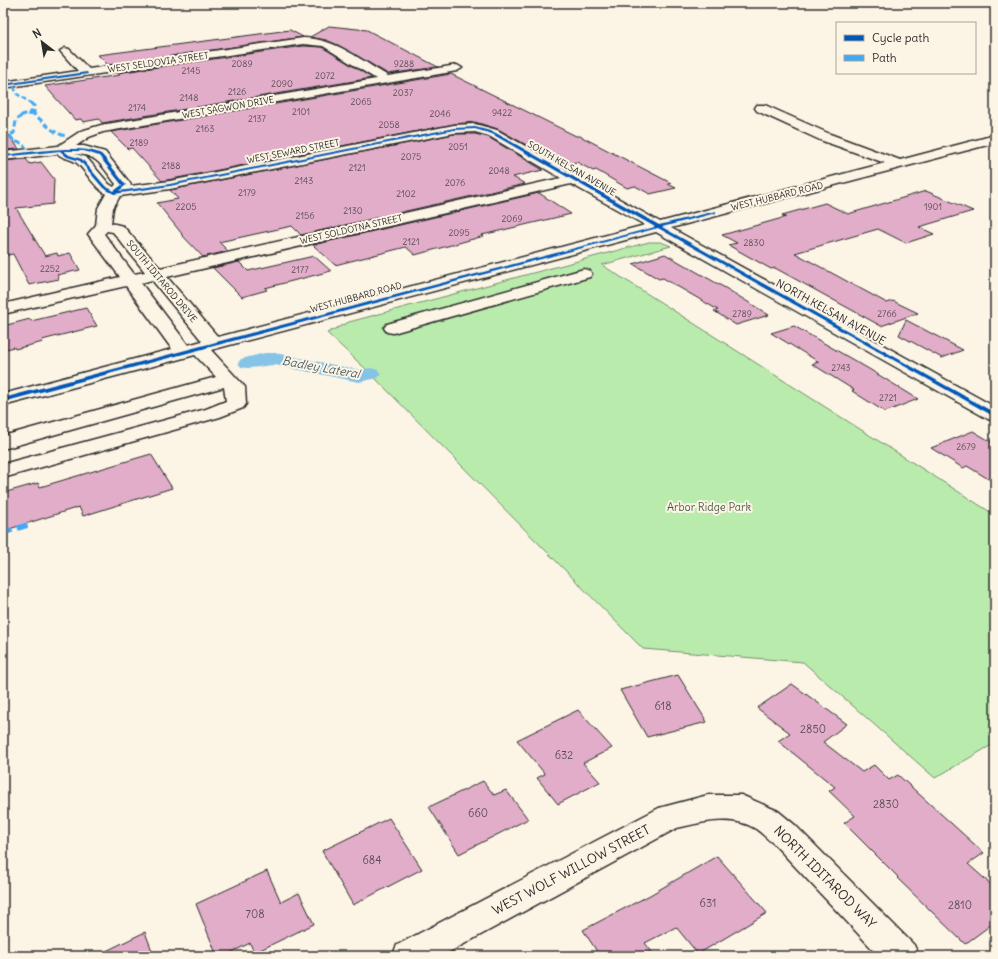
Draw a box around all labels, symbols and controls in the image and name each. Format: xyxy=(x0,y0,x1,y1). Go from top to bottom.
north arrow xyxy=(22,22,62,62)
legend xyxy=(836,22,976,74)
text: N xyxy=(30,25,44,41)
text: Cycle path xyxy=(872,30,929,45)
street label: WEST SELDOVIA STREET xyxy=(107,49,210,75)
text: Path xyxy=(872,50,897,65)
house number: 2089 xyxy=(231,58,253,69)
house number: 9288 xyxy=(394,58,414,69)
house number: 2145 xyxy=(182,65,200,76)
house number: 2072 xyxy=(315,70,335,81)
house number: 2090 xyxy=(271,78,293,89)
house number: 2126 xyxy=(228,86,246,97)
house number: 2037 xyxy=(393,87,414,98)
house number: 2148 xyxy=(180,92,198,103)
street label: WEST SAGWON DRIVE xyxy=(181,94,275,120)
house number: 2065 xyxy=(350,96,372,107)
house number: 2174 xyxy=(128,102,146,113)
house number: 2101 xyxy=(292,106,310,117)
house number: 9422 xyxy=(492,107,512,118)
house number: 2046 xyxy=(429,108,451,119)
house number: 2137 xyxy=(248,113,267,124)
house number: 2058 xyxy=(378,119,400,130)
house number: 2163 xyxy=(196,123,214,134)
house number: 2189 xyxy=(130,137,148,148)
street label: WEST SEWARD STREET xyxy=(246,137,341,165)
street label: SOUTH KELSAN AVENUE xyxy=(526,138,618,198)
house number: 2051 xyxy=(448,141,468,152)
house number: 2075 xyxy=(401,151,421,162)
house number: 2188 xyxy=(162,160,180,171)
house number: 2121 xyxy=(348,162,366,173)
house number: 2048 xyxy=(488,165,510,176)
house number: 2143 xyxy=(295,175,313,186)
house number: 2076 xyxy=(445,177,465,188)
street label: WEST HUBBARD ROAD xyxy=(730,179,824,213)
house number: 2179 xyxy=(238,187,256,198)
house number: 2102 xyxy=(396,188,416,199)
house number: 2205 xyxy=(176,201,196,212)
house number: 1901 xyxy=(924,201,942,212)
house number: 2130 xyxy=(343,205,363,216)
house number: 2156 xyxy=(296,210,314,221)
street label: WEST SOLDOTNA STREET xyxy=(299,212,404,246)
house number: 2069 xyxy=(501,213,523,224)
house number: 2095 xyxy=(448,227,470,238)
house number: 2121 xyxy=(402,236,420,247)
house number: 2830 xyxy=(743,237,765,248)
street label: SOUTH IDITAROD DRIVE xyxy=(124,238,200,324)
house number: 2252 xyxy=(40,263,60,274)
house number: 2177 xyxy=(291,264,309,275)
street label: NORTH KELSAN AVENUE xyxy=(774,276,888,348)
street label: WEST HUBBARD ROAD xyxy=(309,279,403,315)
house number: 2789 xyxy=(732,308,752,319)
house number: 2766 xyxy=(877,308,897,319)
water label: Badley Lateral xyxy=(281,353,363,382)
house number: 2743 xyxy=(831,362,851,373)
house number: 2721 xyxy=(879,392,897,403)
house number: 2679 xyxy=(956,441,976,452)
park label: Arbor Ridge Park xyxy=(667,500,752,514)
house number: 618 xyxy=(654,699,672,713)
house number: 2850 xyxy=(800,722,826,736)
house number: 632 xyxy=(555,748,573,762)
house number: 2830 xyxy=(873,797,899,811)
house number: 660 xyxy=(468,806,488,820)
street label: WEST WOLF WILLOW STREET xyxy=(489,821,653,919)
street label: NORTH IDITAROD WAY xyxy=(770,822,880,932)
house number: 684 xyxy=(362,853,382,867)
house number: 631 xyxy=(700,896,716,910)
house number: 2810 xyxy=(948,898,972,912)
house number: 708 xyxy=(246,907,264,921)

